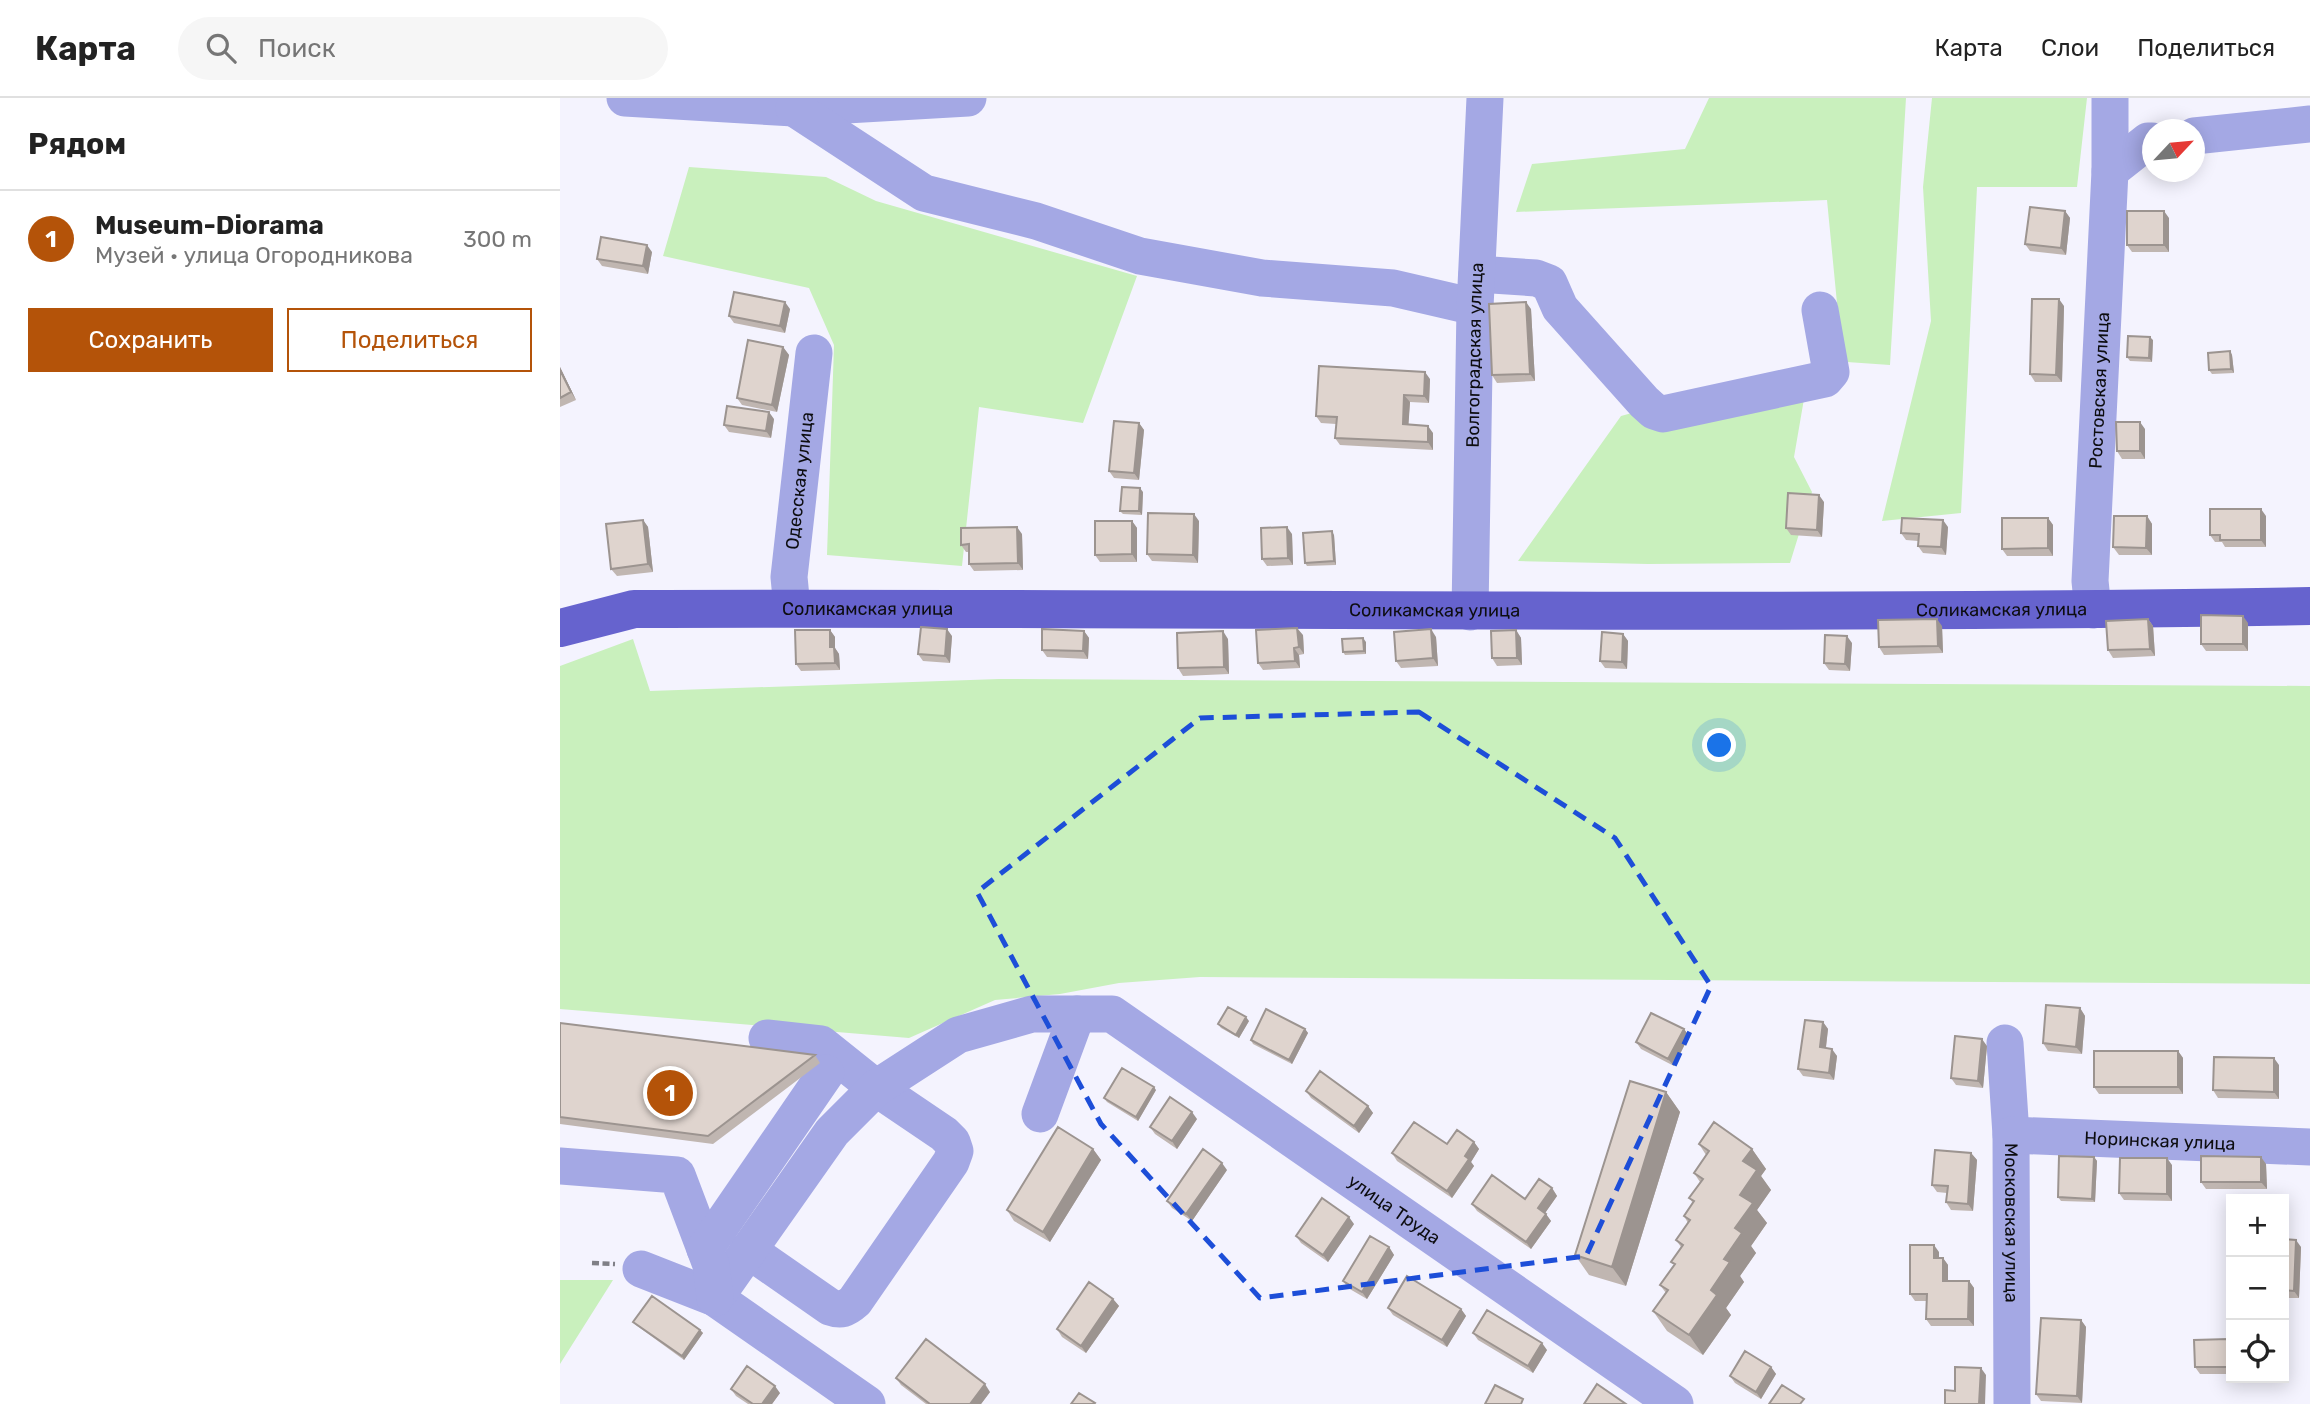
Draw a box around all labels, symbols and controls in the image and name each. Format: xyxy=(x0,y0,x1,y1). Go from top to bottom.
search box xyxy=(178,17,668,80)
text: Карта xyxy=(35,29,136,68)
icon: search xyxy=(202,29,240,67)
text: Поиск xyxy=(258,33,336,64)
text: Карта xyxy=(1934,34,2003,62)
text: Слои xyxy=(2041,34,2099,62)
text: Поделиться xyxy=(2137,34,2275,62)
north arrow xyxy=(2142,119,2205,182)
text: Рядом xyxy=(28,126,126,162)
text: Museum-Diorama xyxy=(95,210,324,241)
text: 1 xyxy=(45,225,57,253)
text: 300 m xyxy=(463,225,532,253)
text: Музей · улица Огородникова xyxy=(95,241,413,269)
street label: Волгоградская улица xyxy=(1462,262,1488,448)
button: Сохранить xyxy=(28,308,273,372)
button: Поделиться xyxy=(287,308,532,372)
street label: Ростовская улица xyxy=(2084,311,2114,469)
street label: Одесская улица xyxy=(781,411,818,551)
street label: Соликамская улица xyxy=(782,598,953,620)
street label: Соликамская улица xyxy=(1916,598,2087,621)
street label: Соликамская улица xyxy=(1349,599,1520,622)
your location xyxy=(1702,728,1736,762)
pin: 1 xyxy=(647,1067,693,1119)
street label: Норинская улица xyxy=(2084,1127,2236,1155)
street label: Московская улица xyxy=(2000,1143,2023,1303)
street label: улица Труда xyxy=(1344,1170,1445,1249)
map controls xyxy=(2226,1194,2289,1383)
button: + xyxy=(2226,1194,2289,1257)
button: − xyxy=(2226,1257,2289,1320)
button: locate xyxy=(2226,1320,2289,1383)

